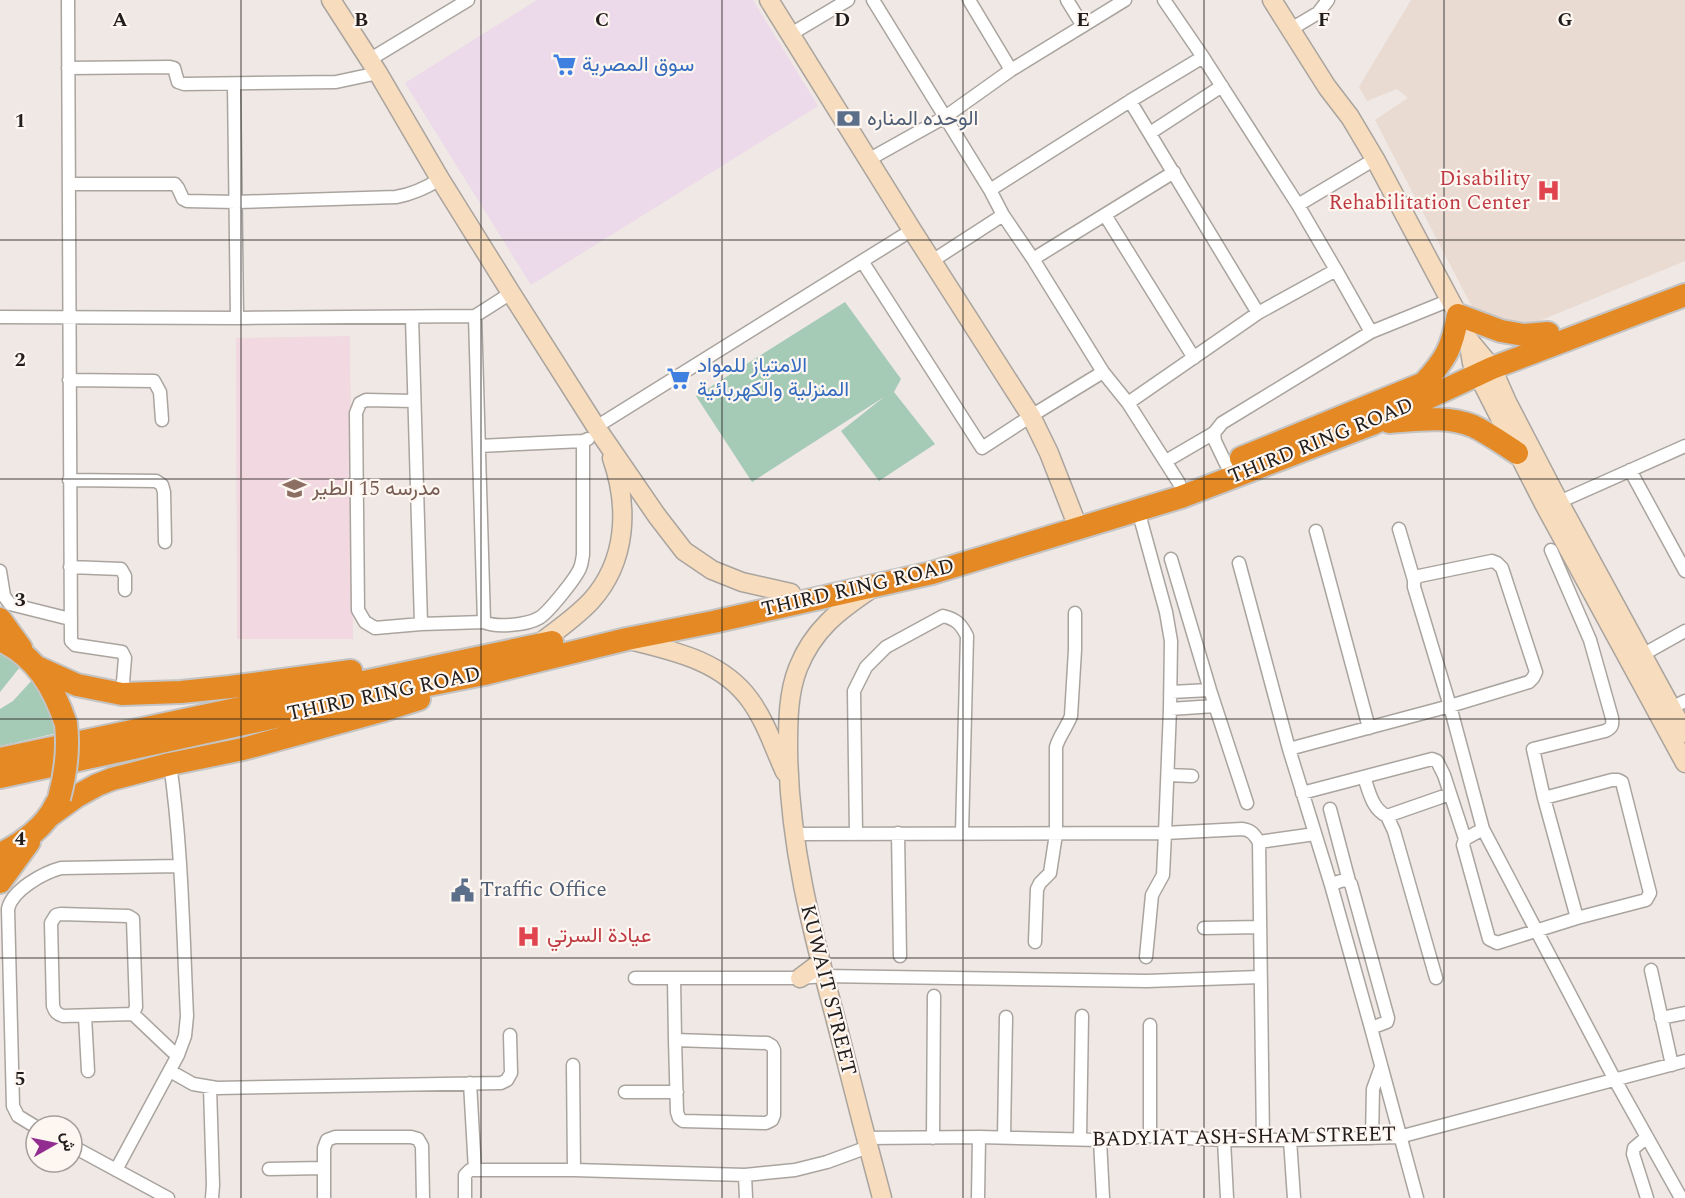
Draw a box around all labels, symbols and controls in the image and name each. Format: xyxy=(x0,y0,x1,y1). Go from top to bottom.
text: A xyxy=(112,5,128,35)
text: B xyxy=(354,5,368,35)
text: C xyxy=(595,5,609,35)
text: D xyxy=(834,5,850,35)
text: E xyxy=(1076,5,1090,35)
text: F xyxy=(1318,5,1330,35)
text: G xyxy=(1557,5,1573,35)
place label: سوق المصرية xyxy=(582,49,694,81)
supermarket icon: سوق المصرية xyxy=(551,52,577,78)
place label: الوحده المناره xyxy=(867,103,978,135)
text: 1 xyxy=(14,106,26,136)
bank icon: الوحده المناره xyxy=(836,106,862,132)
place label: Disability Rehabilitation Center xyxy=(1329,163,1531,219)
hospital icon: Disability Rehabilitation Center xyxy=(1535,178,1561,204)
text: 2 xyxy=(14,345,26,375)
place label: الامتياز للمواد المنزلية والكهربائية xyxy=(697,350,849,406)
supermarket icon: الامتياز للمواد المنزلية والكهربائية xyxy=(666,365,692,391)
street label: THIRD RING ROAD xyxy=(1224,389,1418,493)
place label: مدرسه 15 الطير xyxy=(311,473,440,505)
school or university icon: مدرسه 15 الطير xyxy=(281,476,307,502)
street label: THIRD RING ROAD xyxy=(758,550,958,626)
text: 3 xyxy=(14,585,26,615)
street label: THIRD RING ROAD xyxy=(284,658,484,730)
text: 4 xyxy=(14,824,26,854)
place label: Traffic Office xyxy=(480,874,607,906)
public building icon: Traffic Office xyxy=(449,877,475,903)
street label: KUWAIT STREET xyxy=(791,901,865,1079)
place label: عيادة السرتي xyxy=(547,920,652,952)
hospital icon: عيادة السرتي xyxy=(516,923,542,949)
text: 5 xyxy=(14,1064,26,1094)
north arrow xyxy=(24,1114,84,1174)
street label: BADYIAT ASH-SHAM STREET xyxy=(1092,1118,1396,1156)
text: ش xyxy=(54,1130,81,1153)

